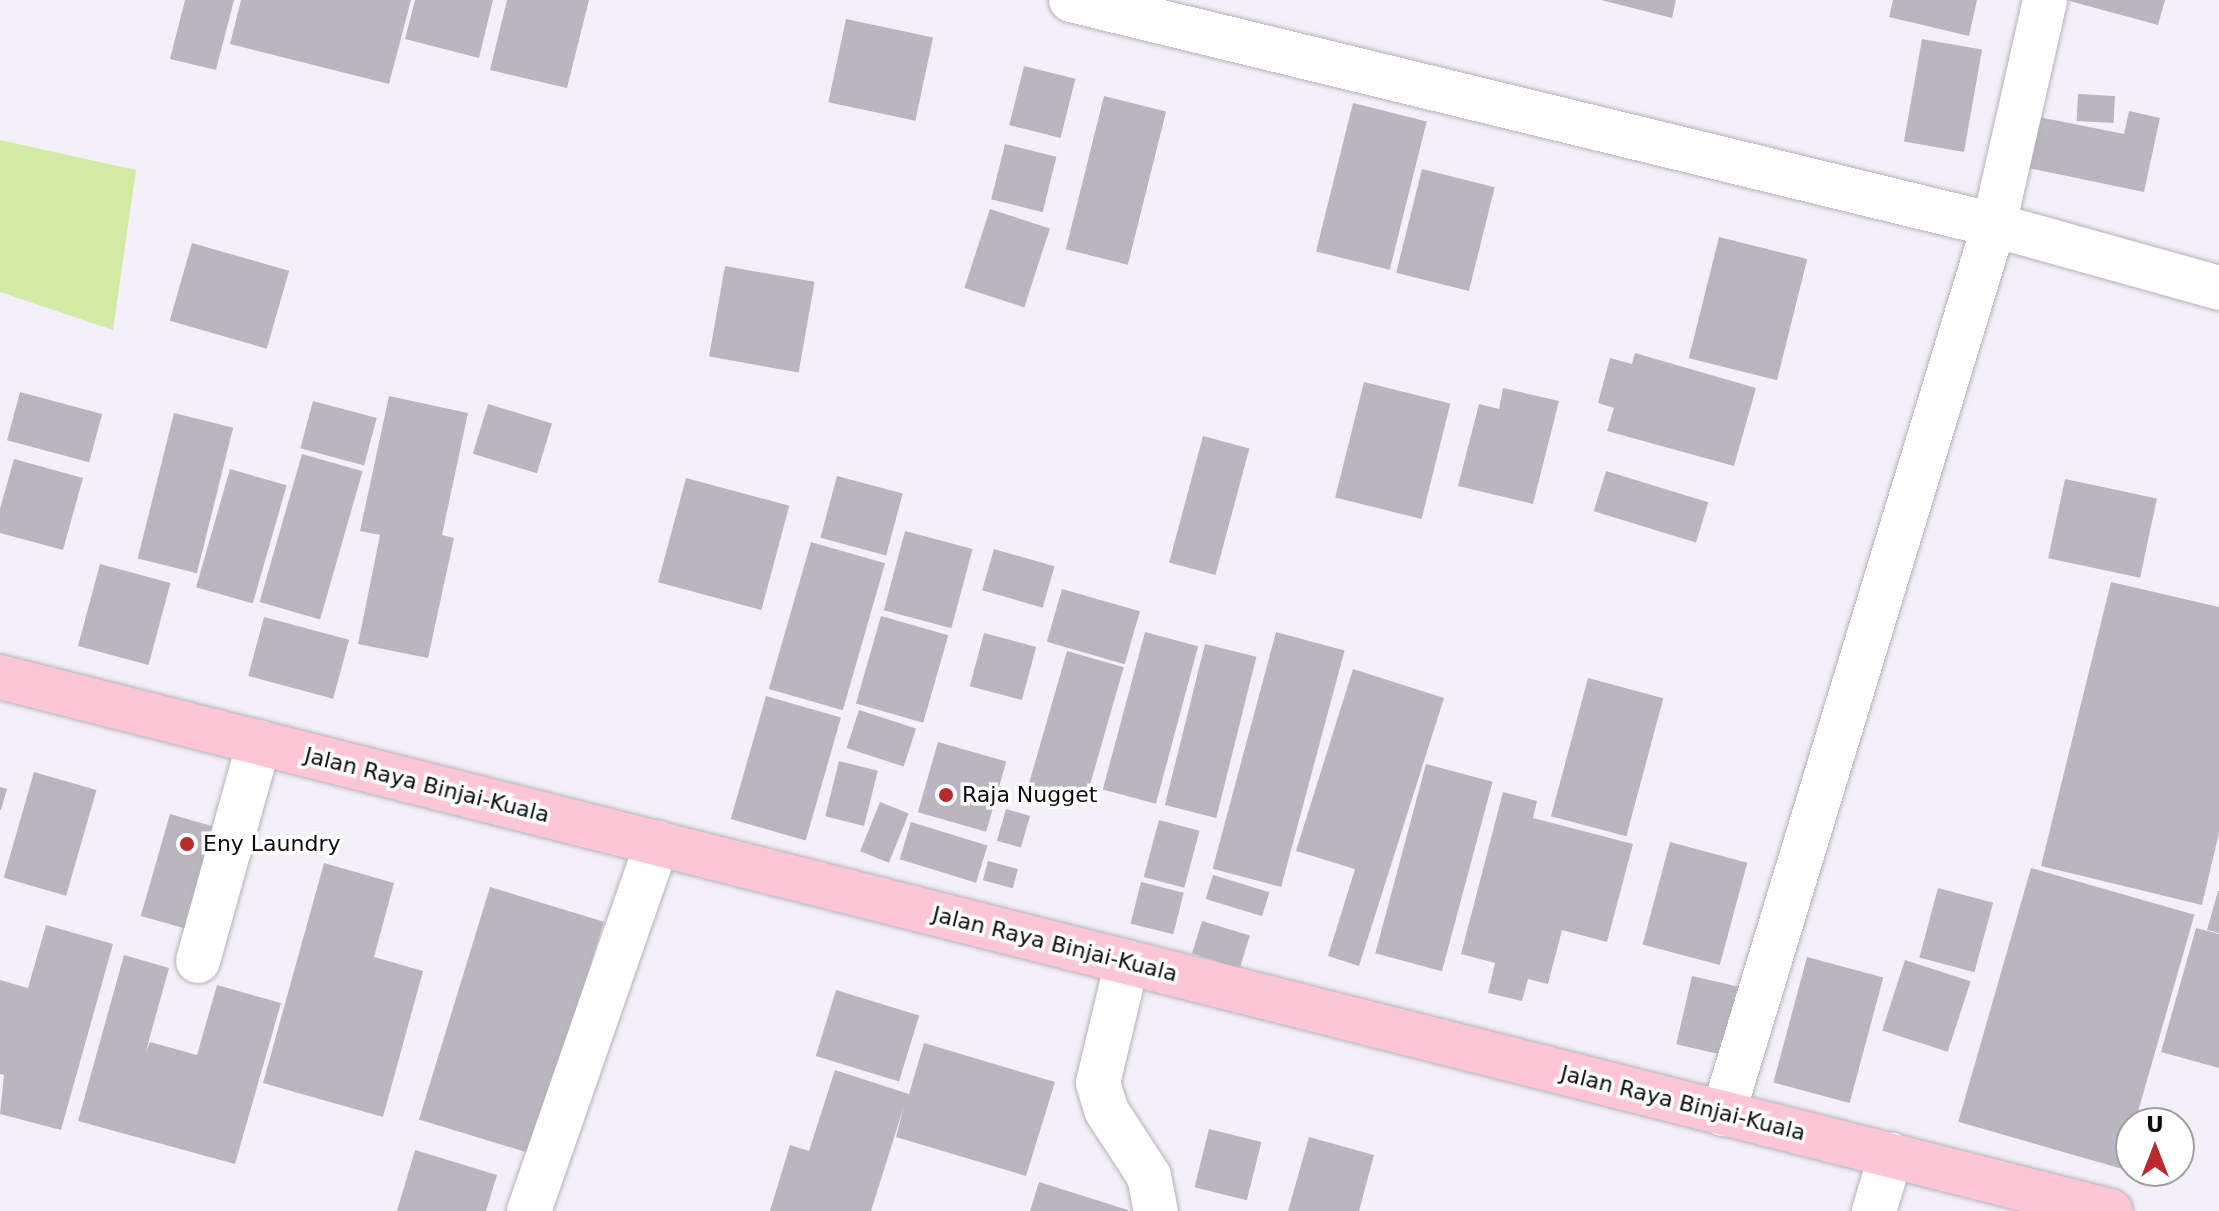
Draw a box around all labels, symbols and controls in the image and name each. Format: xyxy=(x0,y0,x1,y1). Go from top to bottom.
street label: Jalan Raya Binjai-Kuala xyxy=(302,742,552,828)
place label: Raja Nugget xyxy=(962,782,1097,808)
marker: Raja Nugget xyxy=(937,786,955,804)
place label: Eny Laundry xyxy=(203,831,341,857)
marker: Eny Laundry xyxy=(178,835,196,853)
street label: Jalan Raya Binjai-Kuala xyxy=(930,901,1180,987)
street label: Jalan Raya Binjai-Kuala xyxy=(1558,1060,1808,1146)
north arrow xyxy=(2115,1107,2195,1187)
text: U xyxy=(2146,1112,2164,1137)

